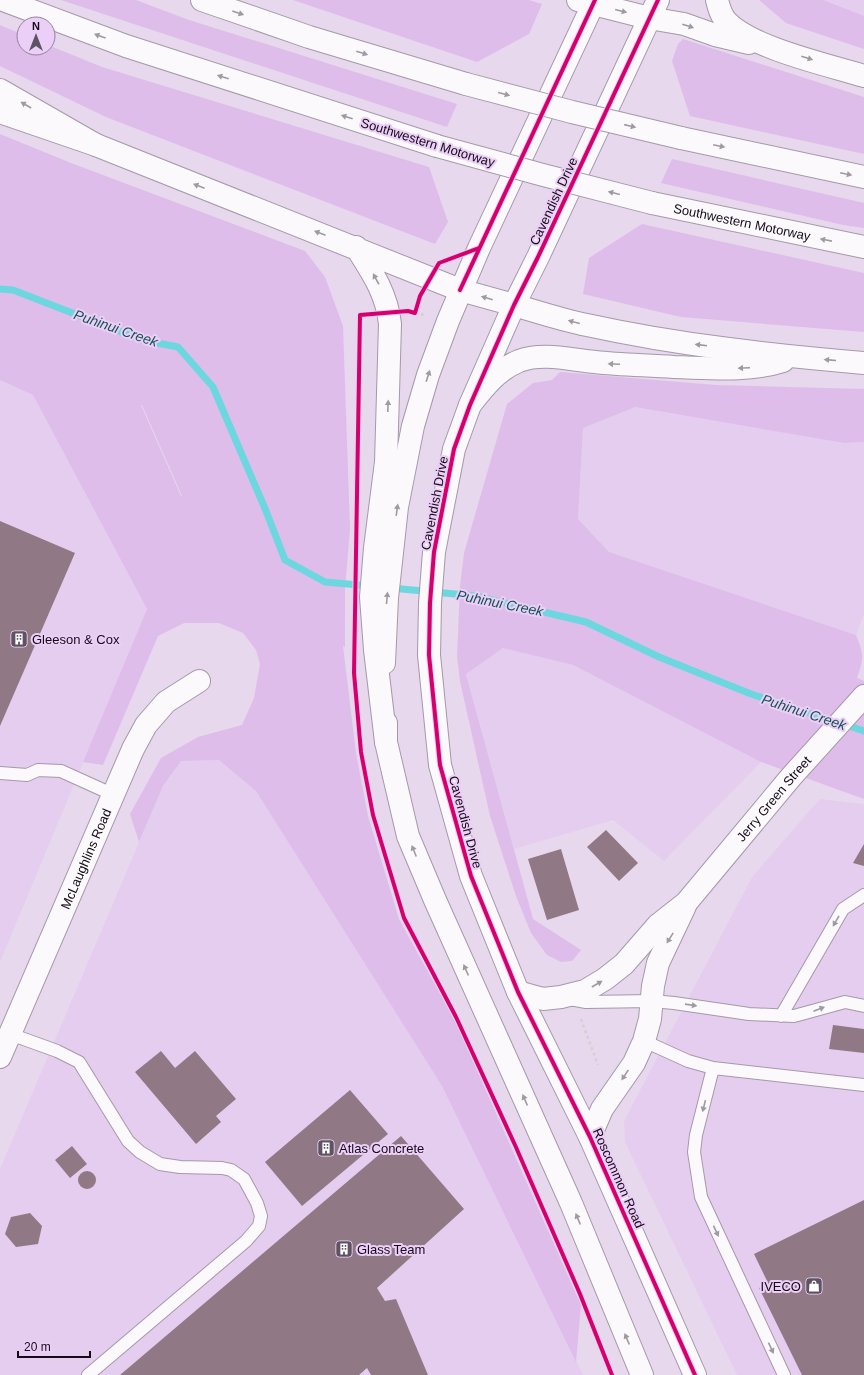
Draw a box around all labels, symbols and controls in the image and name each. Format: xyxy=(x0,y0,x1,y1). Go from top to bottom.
one-way arrow xyxy=(615,8,627,14)
one-way arrow xyxy=(233,10,245,16)
north arrow xyxy=(16,16,56,56)
text: N xyxy=(32,20,40,32)
one-way arrow xyxy=(682,23,694,29)
one-way arrow xyxy=(93,32,105,38)
one-way arrow xyxy=(356,50,368,56)
one-way arrow xyxy=(801,55,813,61)
one-way arrow xyxy=(217,74,229,80)
one-way arrow xyxy=(498,92,510,98)
one-way arrow xyxy=(20,101,32,108)
one-way arrow xyxy=(340,114,352,120)
street label: Southwestern Motorway xyxy=(359,115,497,170)
one-way arrow xyxy=(624,123,636,129)
one-way arrow xyxy=(713,144,725,150)
street label: Cavendish Drive xyxy=(527,155,580,248)
one-way arrow xyxy=(840,171,852,177)
one-way arrow xyxy=(192,182,204,188)
one-way arrow xyxy=(608,190,620,196)
street label: Southwestern Motorway xyxy=(672,201,812,244)
one-way arrow xyxy=(313,230,325,236)
one-way arrow xyxy=(820,237,832,243)
one-way arrow xyxy=(373,273,379,285)
one-way arrow xyxy=(481,294,493,300)
water label: Puhinui Creek xyxy=(72,306,161,350)
one-way arrow xyxy=(567,318,580,324)
one-way arrow xyxy=(695,342,707,348)
one-way arrow xyxy=(824,357,836,363)
one-way arrow xyxy=(608,360,620,367)
one-way arrow xyxy=(737,365,750,371)
one-way arrow xyxy=(425,369,431,381)
one-way arrow xyxy=(384,400,391,412)
street label: Cavendish Drive xyxy=(418,455,451,551)
one-way arrow xyxy=(394,504,400,516)
water label: Puhinui Creek xyxy=(455,587,546,619)
one-way arrow xyxy=(383,592,390,604)
building icon: Gleeson & Cox xyxy=(9,629,29,649)
place label: Gleeson & Cox xyxy=(32,632,120,647)
water label: Puhinui Creek xyxy=(760,691,849,734)
street label: Jerry Green Street xyxy=(734,753,814,845)
street label: Cavendish Drive xyxy=(446,774,485,870)
street label: McLaughlins Road xyxy=(58,806,114,911)
one-way arrow xyxy=(411,844,417,856)
one-way arrow xyxy=(833,915,840,927)
one-way arrow xyxy=(666,932,673,944)
one-way arrow xyxy=(463,964,469,976)
one-way arrow xyxy=(591,981,603,988)
one-way arrow xyxy=(685,1002,697,1008)
one-way arrow xyxy=(814,1006,826,1012)
one-way arrow xyxy=(622,1069,629,1081)
one-way arrow xyxy=(521,1094,527,1106)
one-way arrow xyxy=(700,1099,706,1112)
street label: Roscommon Road xyxy=(590,1126,647,1230)
building icon: Atlas Concrete xyxy=(316,1138,336,1158)
place label: Atlas Concrete xyxy=(339,1141,424,1156)
one-way arrow xyxy=(574,1212,580,1224)
one-way arrow xyxy=(713,1225,719,1236)
building icon: Glass Team xyxy=(334,1239,354,1259)
place label: Glass Team xyxy=(357,1242,425,1257)
shop icon: IVECO xyxy=(804,1276,824,1296)
place label: IVECO xyxy=(761,1279,801,1294)
scale bar xyxy=(18,1333,90,1359)
one-way arrow xyxy=(624,1333,631,1345)
text: 20 m xyxy=(24,1340,51,1354)
one-way arrow xyxy=(768,1343,774,1354)

